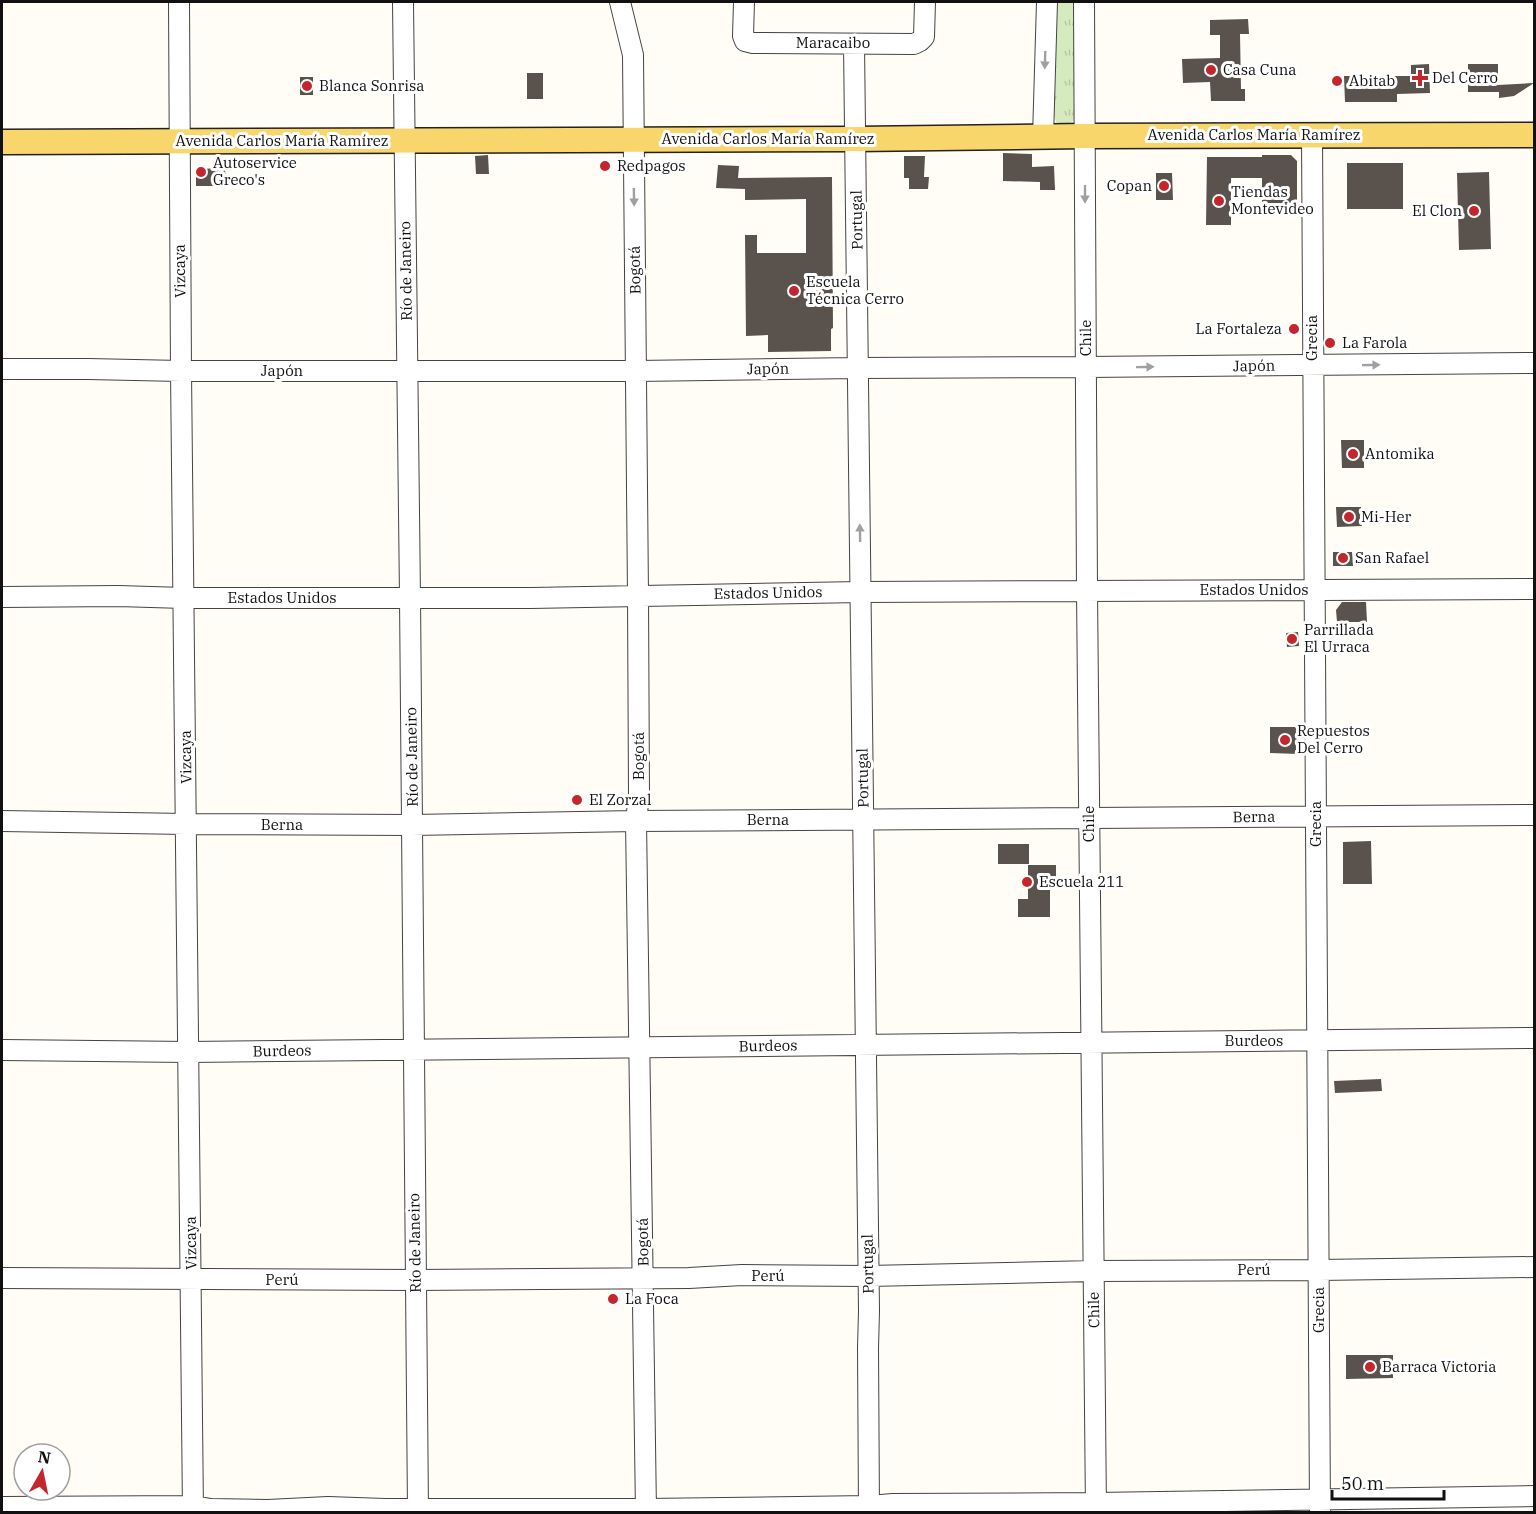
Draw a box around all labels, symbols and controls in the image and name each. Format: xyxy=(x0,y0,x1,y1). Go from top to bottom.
street label: Maracaibo xyxy=(796,33,870,52)
one-way arrow xyxy=(1040,50,1050,69)
place label: Casa Cuna xyxy=(1223,60,1297,79)
marker: Casa Cuna xyxy=(1204,63,1218,77)
place label: Del Cerro xyxy=(1432,68,1498,87)
place label: Abitab xyxy=(1349,71,1395,90)
marker: Del Cerro xyxy=(1413,71,1427,85)
marker: Abitab xyxy=(1330,74,1344,88)
place label: Blanca Sonrisa xyxy=(319,76,424,95)
marker: Blanca Sonrisa xyxy=(300,79,314,93)
street label: Avenida Carlos María Ramírez xyxy=(1148,125,1360,144)
street label: Avenida Carlos María Ramírez xyxy=(662,129,874,148)
street label: Avenida Carlos María Ramírez xyxy=(176,131,388,150)
place label: Autoservice Greco's xyxy=(213,153,297,189)
place label: Redpagos xyxy=(617,156,685,175)
marker: Redpagos xyxy=(598,159,612,173)
marker: Autoservice Greco's xyxy=(194,165,208,179)
place label: Copan xyxy=(1107,176,1152,195)
marker: Copan xyxy=(1157,179,1171,193)
place label: Tiendas Montevideo xyxy=(1231,182,1314,218)
one-way arrow xyxy=(1080,185,1090,204)
one-way arrow xyxy=(630,188,639,207)
street label: Portugal xyxy=(846,190,867,250)
marker: Tiendas Montevideo xyxy=(1212,194,1226,208)
place label: El Clon xyxy=(1412,201,1462,220)
marker: El Clon xyxy=(1467,204,1481,218)
street label: Río de Janeiro xyxy=(395,221,416,321)
street label: Vizcaya xyxy=(170,244,189,298)
street label: Bogotá xyxy=(625,246,644,294)
place label: Escuela Técnica Cerro xyxy=(806,272,904,308)
marker: Escuela Técnica Cerro xyxy=(787,284,801,298)
street label: Grecia xyxy=(1302,315,1321,361)
place label: La Fortaleza xyxy=(1196,319,1282,338)
street label: Chile xyxy=(1076,320,1095,356)
marker: La Fortaleza xyxy=(1287,322,1301,336)
place label: La Farola xyxy=(1342,333,1407,352)
marker: La Farola xyxy=(1323,336,1337,350)
street label: Japón xyxy=(1233,356,1276,375)
street label: Japón xyxy=(747,359,790,378)
one-way arrow xyxy=(1361,360,1380,369)
street label: Japón xyxy=(261,361,304,380)
one-way arrow xyxy=(1135,362,1154,372)
place label: Antomika xyxy=(1365,444,1435,463)
marker: Antomika xyxy=(1346,447,1360,461)
place label: Mi-Her xyxy=(1361,507,1412,526)
marker: Mi-Her xyxy=(1342,510,1356,524)
one-way arrow xyxy=(855,524,865,543)
place label: San Rafael xyxy=(1355,548,1429,567)
marker: San Rafael xyxy=(1336,551,1350,565)
street label: Estados Unidos xyxy=(1200,580,1308,599)
street label: Estados Unidos xyxy=(713,582,823,603)
street label: Estados Unidos xyxy=(228,588,336,607)
place label: Parrillada El Urraca xyxy=(1304,620,1374,656)
marker: Parrillada El Urraca xyxy=(1285,632,1299,646)
street label: Río de Janeiro xyxy=(401,707,422,807)
place label: Repuestos Del Cerro xyxy=(1297,721,1370,757)
street label: Vizcaya xyxy=(176,730,195,784)
street label: Bogotá xyxy=(629,732,648,780)
marker: Repuestos Del Cerro xyxy=(1278,733,1292,747)
street label: Portugal xyxy=(852,748,873,808)
place label: El Zorzal xyxy=(589,790,652,809)
marker: El Zorzal xyxy=(570,793,584,807)
street label: Grecia xyxy=(1306,801,1325,847)
street label: Chile xyxy=(1079,806,1098,842)
street label: Berna xyxy=(1233,807,1275,826)
street label: Berna xyxy=(747,810,789,829)
street label: Berna xyxy=(261,815,303,834)
place label: Escuela 211 xyxy=(1039,872,1124,891)
marker: Escuela 211 xyxy=(1020,875,1034,889)
street label: Burdeos xyxy=(1225,1031,1283,1050)
street label: Burdeos xyxy=(738,1035,798,1056)
street label: Burdeos xyxy=(252,1040,312,1061)
street label: Río de Janeiro xyxy=(404,1193,425,1293)
street label: Vizcaya xyxy=(181,1216,200,1270)
street label: Bogotá xyxy=(633,1218,652,1266)
street label: Portugal xyxy=(857,1234,878,1294)
street label: Perú xyxy=(1237,1260,1271,1279)
street label: Perú xyxy=(751,1266,785,1285)
street label: Perú xyxy=(265,1270,299,1289)
street label: Grecia xyxy=(1309,1287,1328,1333)
place label: La Foca xyxy=(625,1289,679,1308)
marker: La Foca xyxy=(606,1292,620,1306)
street label: Chile xyxy=(1084,1292,1103,1328)
place label: Barraca Victoria xyxy=(1382,1357,1497,1376)
marker: Barraca Victoria xyxy=(1363,1360,1377,1374)
north arrow xyxy=(12,1442,72,1502)
text: N xyxy=(37,1446,52,1468)
scale bar xyxy=(1332,1463,1444,1501)
text: 50 m xyxy=(1341,1472,1384,1495)

